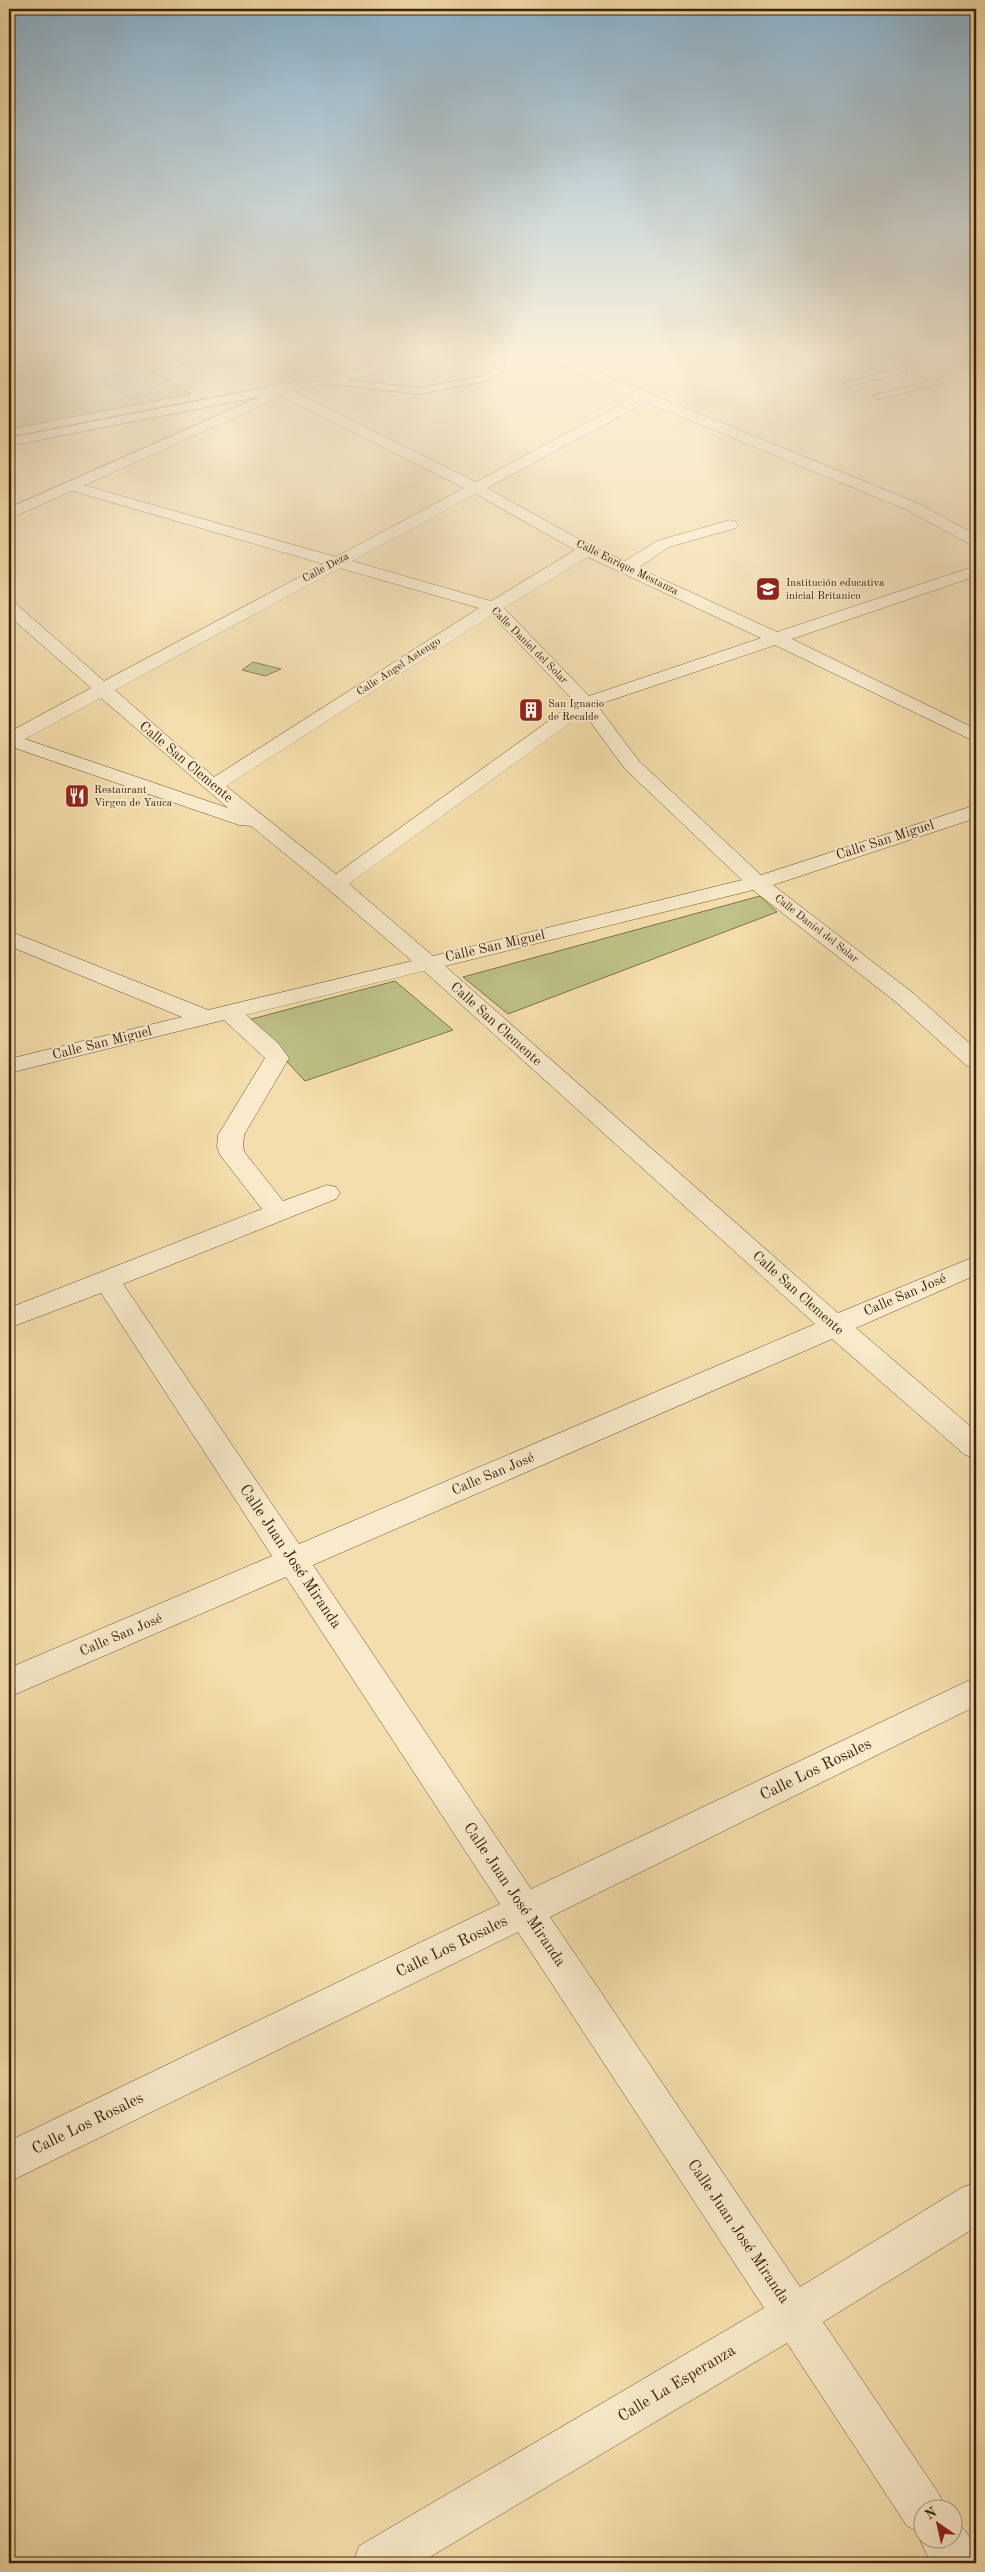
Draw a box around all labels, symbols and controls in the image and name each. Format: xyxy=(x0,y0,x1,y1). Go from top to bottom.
street label: Calle Enrique Mestanza xyxy=(574,539,680,598)
street label: Calle Deza xyxy=(301,551,352,585)
school or university icon: Institución educativa inicial Britanico xyxy=(755,576,781,602)
place label: Institución educativa inicial Britanico xyxy=(786,578,885,602)
street label: Calle Daniel del Solar xyxy=(489,606,570,687)
street label: Calle Angel Astengo xyxy=(355,636,443,698)
building icon: San Ignacio de Recalde xyxy=(518,697,544,723)
place label: San Ignacio de Recalde xyxy=(548,699,604,723)
street label: Calle San Clemente xyxy=(137,719,235,805)
restaurant icon: Restaurant Virgen de Yauca xyxy=(64,783,90,809)
place label: Restaurant Virgen de Yauca xyxy=(94,785,173,809)
street label: Calle San Miguel xyxy=(834,818,936,862)
street label: Calle Daniel del Solar xyxy=(772,893,860,965)
street label: Calle San Miguel xyxy=(444,928,547,964)
street label: Calle San Clemente xyxy=(448,980,544,1068)
street label: Calle San Miguel xyxy=(51,1024,153,1062)
street label: Calle San Clemente xyxy=(750,1249,846,1337)
street label: Calle San José xyxy=(862,1271,948,1319)
street label: Calle San José xyxy=(450,1450,536,1498)
street label: Calle Juan José Miranda xyxy=(236,1482,344,1632)
street label: Calle San José xyxy=(78,1611,164,1659)
street label: Calle Los Rosales xyxy=(758,1736,874,1804)
street label: Calle Juan José Miranda xyxy=(460,1820,568,1970)
street label: Calle Los Rosales xyxy=(394,1913,510,1981)
street label: Calle Los Rosales xyxy=(30,2090,146,2158)
street label: Calle Juan José Miranda xyxy=(684,2157,792,2307)
street label: Calle La Esperanza xyxy=(615,2343,739,2425)
north arrow xyxy=(912,2500,962,2550)
text: N xyxy=(923,2505,940,2523)

